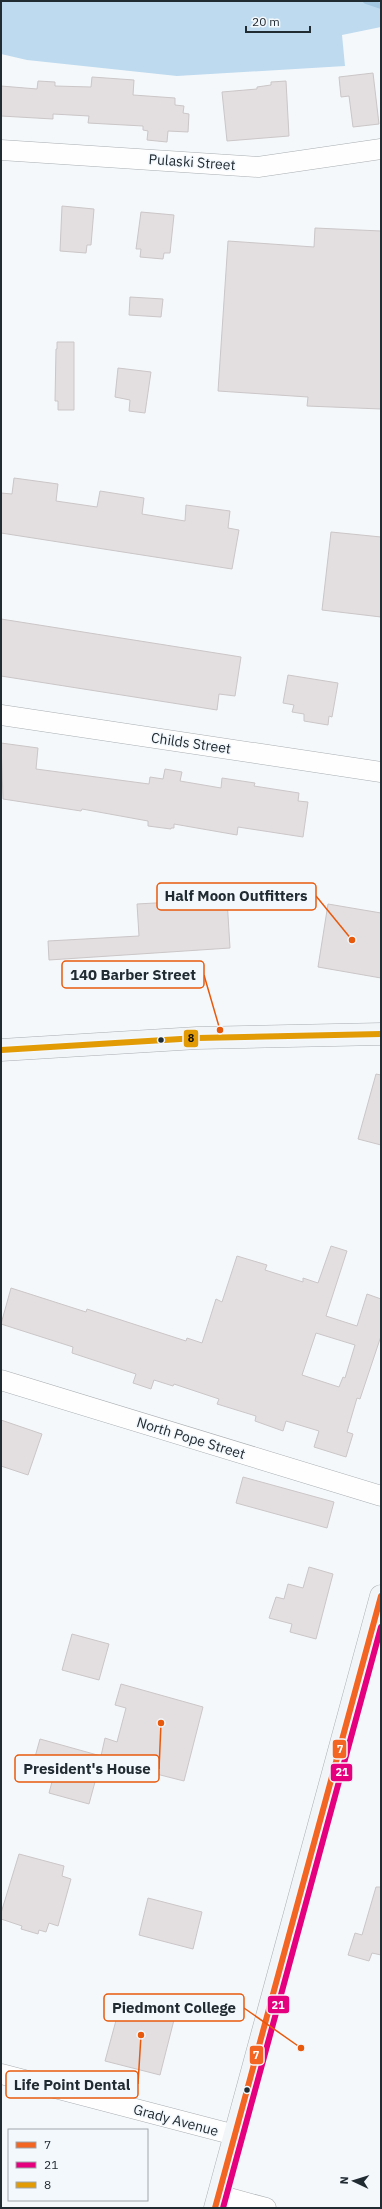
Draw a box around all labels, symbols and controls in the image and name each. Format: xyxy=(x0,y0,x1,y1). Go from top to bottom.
scale bar xyxy=(246,8,310,34)
text: 20 m xyxy=(252,14,280,29)
street label: Pulaski Street xyxy=(148,150,236,174)
street label: Childs Street xyxy=(150,728,232,758)
callout: Half Moon Outfitters xyxy=(157,883,316,910)
text: Half Moon Outfitters xyxy=(164,886,308,905)
callout: 140 Barber Street xyxy=(62,961,204,988)
text: 140 Barber Street xyxy=(70,965,196,984)
line badge: 8 xyxy=(183,1029,199,1048)
text: 8 xyxy=(188,1031,195,1045)
unlabelled marker xyxy=(156,1035,166,1045)
street label: North Pope Street xyxy=(134,1413,248,1463)
line badge: 7 xyxy=(332,1739,347,1759)
text: 7 xyxy=(337,1742,344,1756)
callout: President's House xyxy=(15,1755,159,1782)
text: President's House xyxy=(23,1759,151,1778)
line badge: 21 xyxy=(330,1763,353,1782)
text: 21 xyxy=(335,1765,349,1779)
callout: Piedmont College xyxy=(104,1994,244,2021)
line badge: 21 xyxy=(267,1995,290,2014)
text: Piedmont College xyxy=(112,1998,236,2017)
text: 21 xyxy=(271,1998,285,2012)
line badge: 7 xyxy=(249,2045,264,2065)
text: 7 xyxy=(253,2048,260,2062)
callout: Life Point Dental xyxy=(6,2071,138,2098)
text: Life Point Dental xyxy=(14,2075,131,2094)
unlabelled marker xyxy=(242,2085,252,2095)
street label: Grady Avenue xyxy=(131,2100,221,2140)
legend xyxy=(8,2129,148,2201)
text: 7 xyxy=(44,2137,51,2152)
text: 21 xyxy=(44,2157,58,2172)
north arrow xyxy=(334,2161,374,2201)
text: N xyxy=(337,2176,351,2185)
text: 8 xyxy=(44,2177,51,2192)

